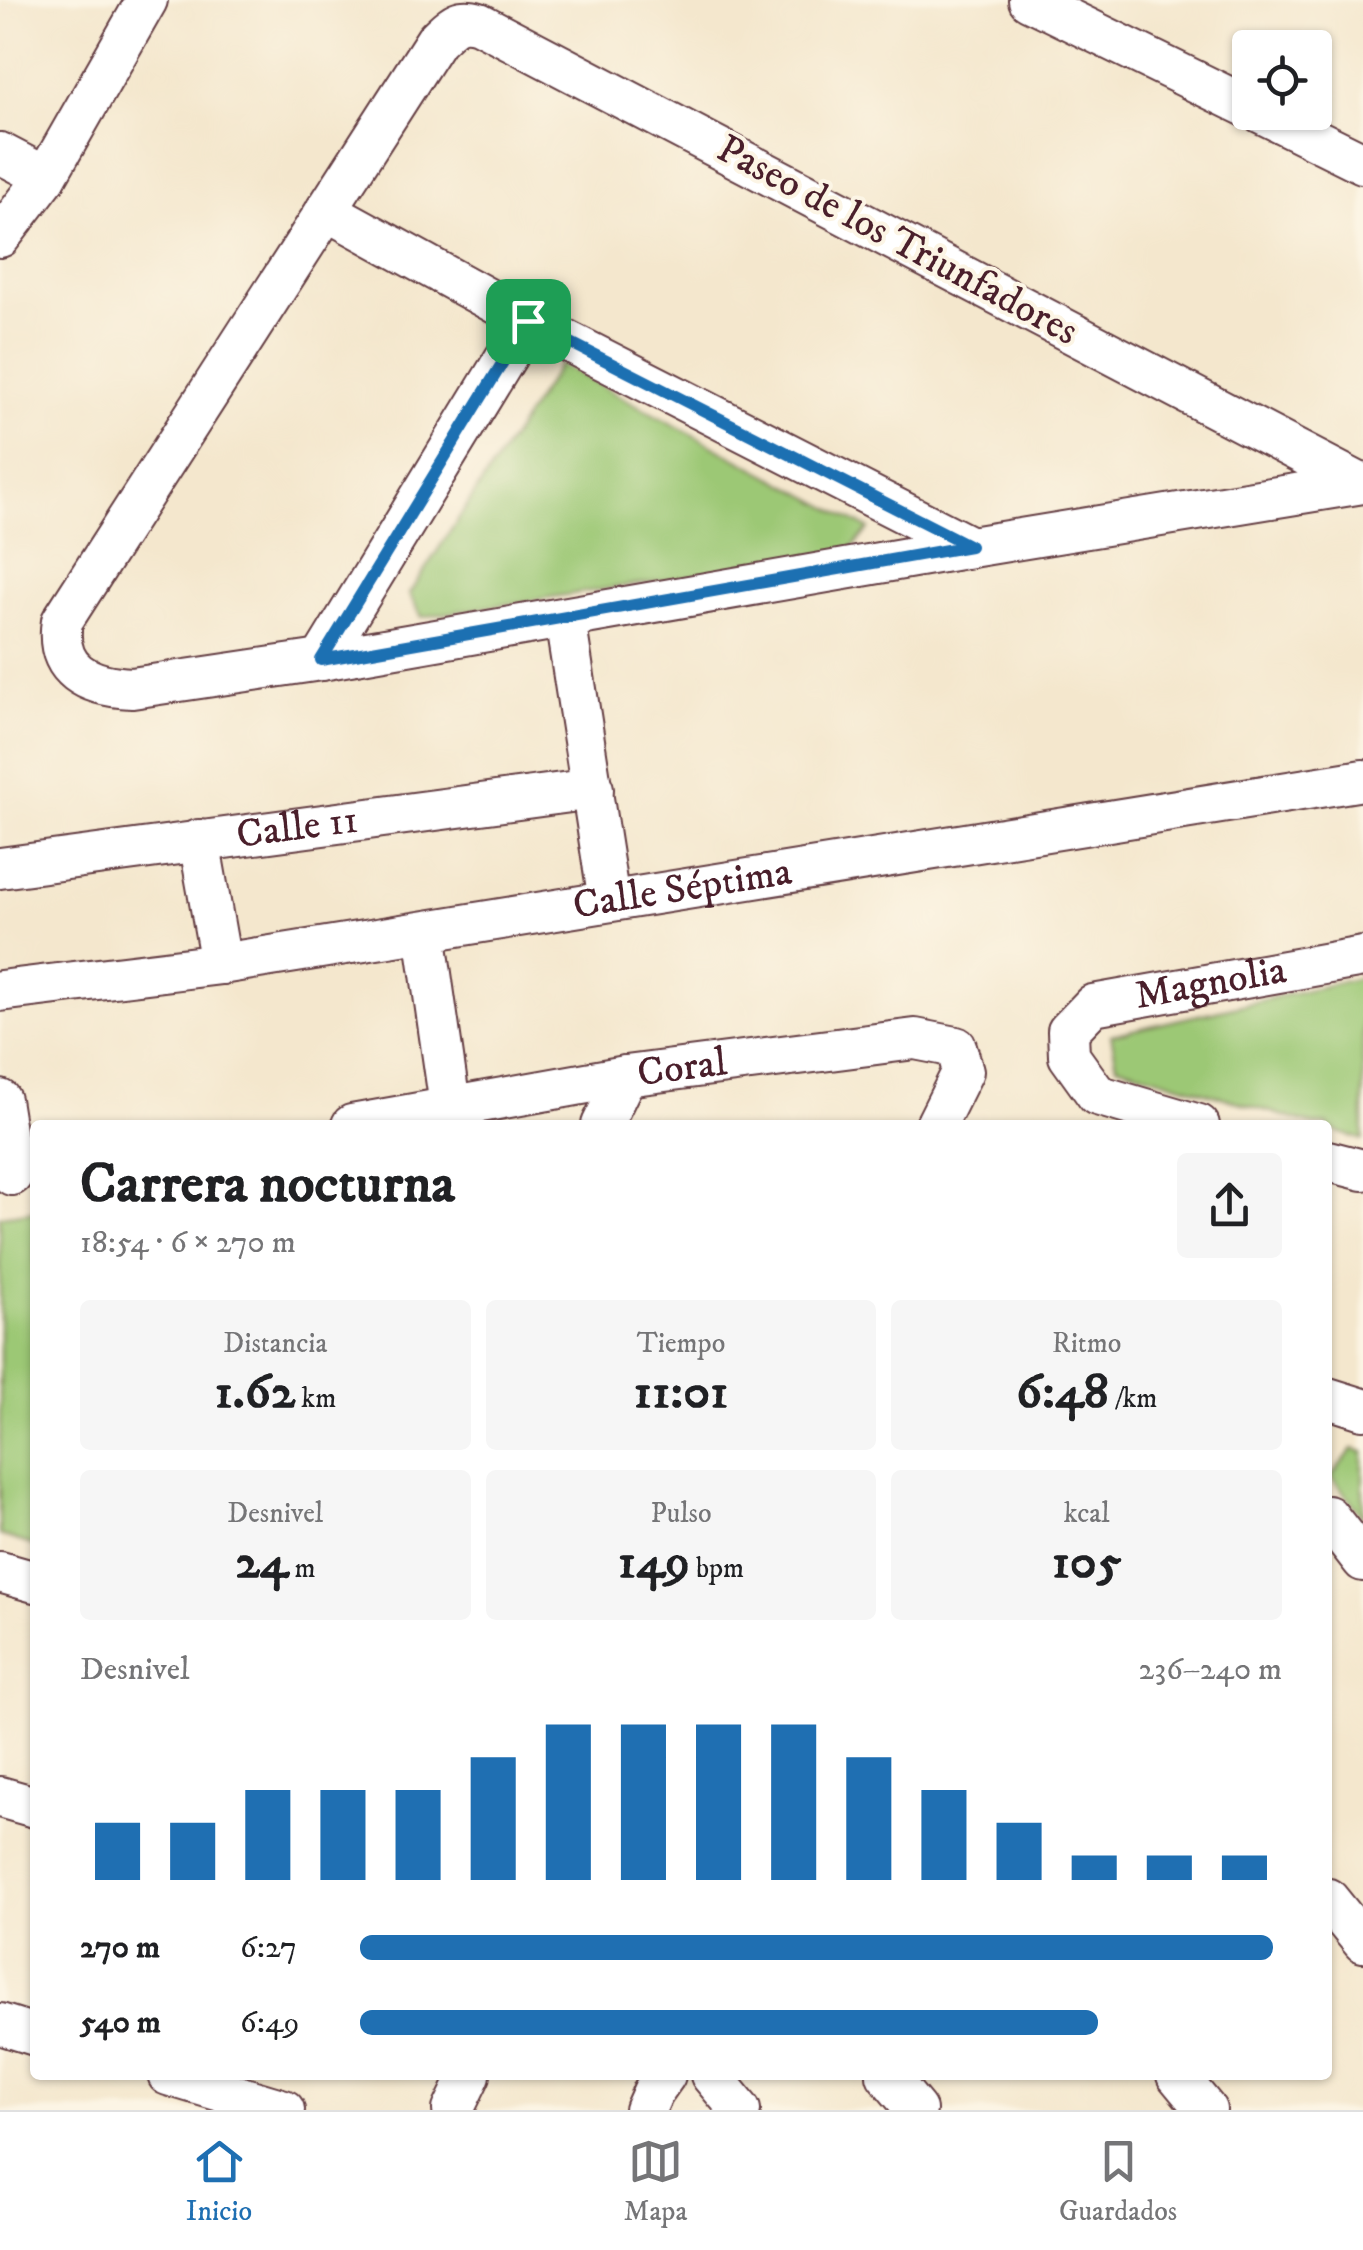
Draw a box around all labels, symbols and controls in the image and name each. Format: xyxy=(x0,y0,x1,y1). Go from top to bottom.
map controls xyxy=(1232,30,1332,130)
button: locate xyxy=(1232,30,1332,130)
street label: Paseo de los Triunfadores xyxy=(708,125,1086,357)
pin xyxy=(486,279,571,364)
icon: arrive xyxy=(501,294,556,349)
street label: Calle 11 xyxy=(234,796,361,861)
street label: Calle Séptima xyxy=(570,847,795,932)
street label: Magnolia xyxy=(1131,946,1290,1022)
street label: Coral xyxy=(634,1038,730,1099)
text: Carrera nocturna xyxy=(80,1151,455,1220)
button: share xyxy=(1177,1153,1282,1258)
text: 18:54 · 6 × 270 m xyxy=(80,1223,296,1263)
text: Distancia xyxy=(223,1326,327,1361)
text: Tiempo xyxy=(637,1326,725,1361)
text: Ritmo xyxy=(1052,1326,1121,1361)
text: 1.62 xyxy=(214,1361,295,1424)
text: 11:01 xyxy=(634,1361,728,1424)
text: 6:48 xyxy=(1016,1361,1109,1424)
text: km xyxy=(295,1381,336,1416)
text: /km xyxy=(1109,1381,1157,1416)
text: Desnivel xyxy=(227,1496,323,1531)
text: Pulso xyxy=(650,1496,712,1531)
text: kcal xyxy=(1064,1496,1110,1531)
text: 24 xyxy=(235,1531,288,1594)
text: 149 xyxy=(618,1531,690,1594)
text: 105 xyxy=(1052,1531,1122,1594)
text: m xyxy=(288,1551,316,1586)
text: bpm xyxy=(690,1551,744,1586)
text: Desnivel xyxy=(80,1650,190,1690)
text: 236–240 m xyxy=(1139,1650,1282,1690)
text: 270 m xyxy=(80,1928,160,1968)
text: 6:27 xyxy=(240,1928,297,1968)
text: 540 m xyxy=(80,2003,161,2043)
text: 6:49 xyxy=(240,2003,299,2043)
tab: Inicio xyxy=(186,2134,252,2229)
tab: Mapa xyxy=(624,2134,687,2229)
tab: Guardados xyxy=(1059,2134,1177,2229)

